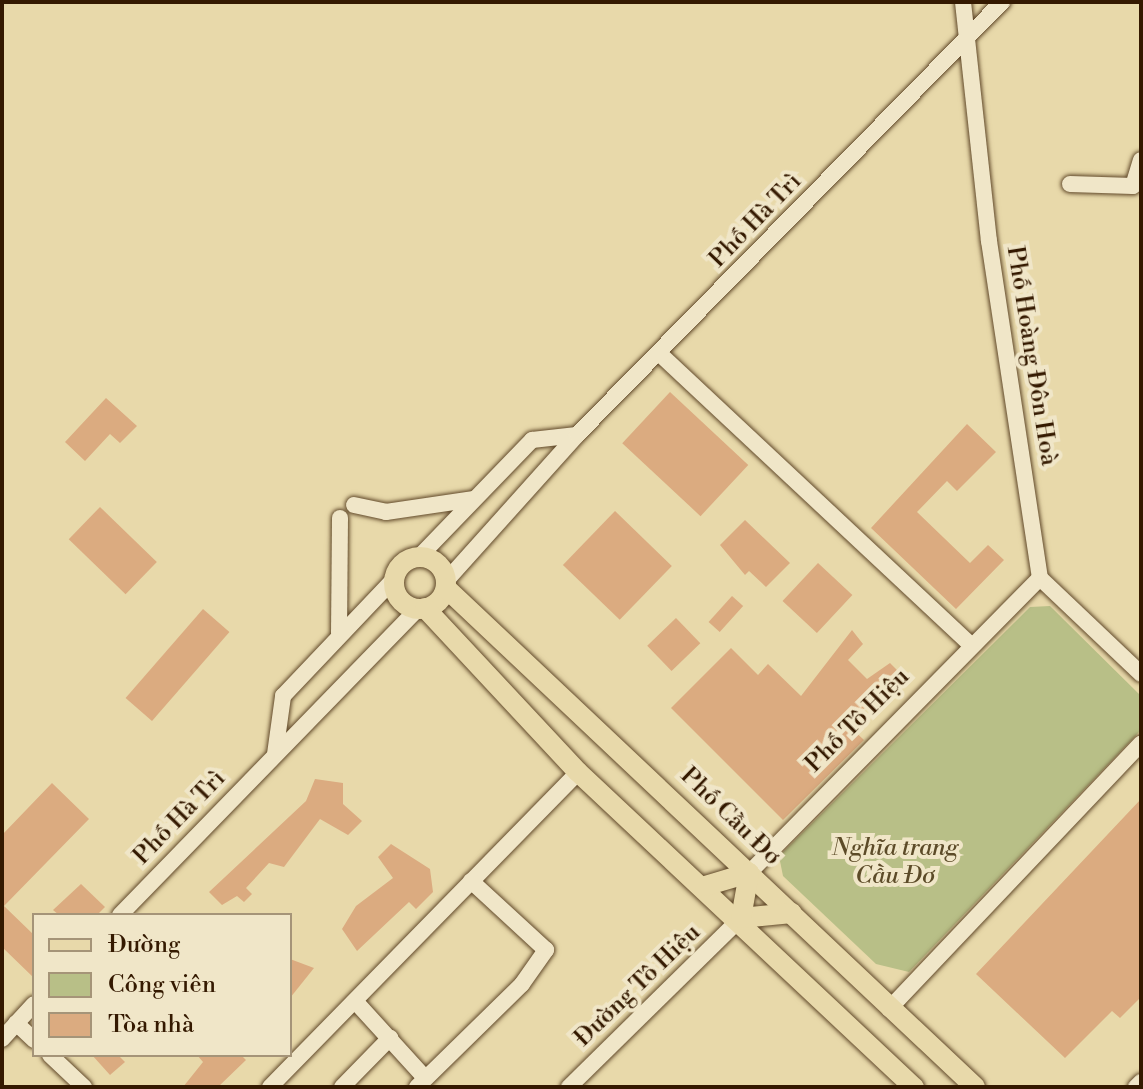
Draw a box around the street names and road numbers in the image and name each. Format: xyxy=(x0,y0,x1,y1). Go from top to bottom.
street label: Phố Hà Trì xyxy=(704,168,808,274)
street label: Phố Hoàng Đôn Hoà xyxy=(999,244,1063,468)
street label: Phố Tô Hiệu xyxy=(800,663,916,779)
street label: Phố Cầu Đơ xyxy=(674,762,786,872)
street label: Phố Hà Trì xyxy=(128,765,232,871)
street label: Đường Tô Hiệu xyxy=(569,919,707,1053)

